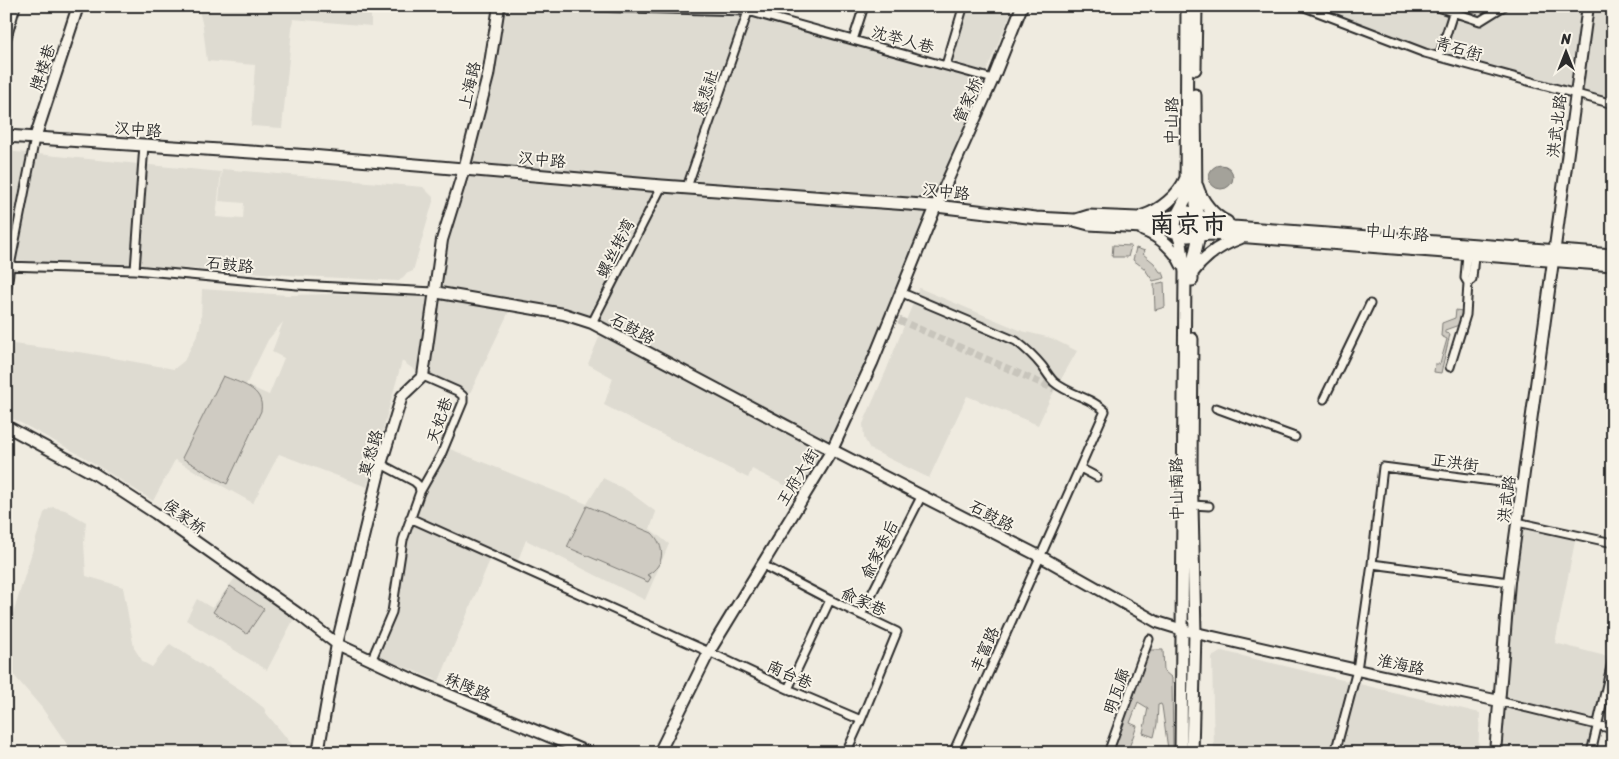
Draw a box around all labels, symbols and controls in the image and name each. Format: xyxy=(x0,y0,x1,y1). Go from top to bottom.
street label: 沈举人巷 xyxy=(868,17,938,62)
text: N xyxy=(1560,27,1571,52)
street label: 青石街 xyxy=(1432,28,1486,69)
north arrow xyxy=(1542,28,1592,78)
street label: 牌楼巷 xyxy=(21,40,64,94)
street label: 上海路 xyxy=(450,58,489,112)
street label: 慈悲社 xyxy=(684,65,727,120)
street label: 管家桥 xyxy=(944,72,990,128)
street label: 洪武北路 xyxy=(1538,93,1575,160)
street label: 中山路 xyxy=(1157,97,1186,145)
street label: 汉中路 xyxy=(113,113,163,146)
street label: 汉中路 xyxy=(517,143,567,176)
street label: 汉中路 xyxy=(921,175,971,208)
district label: 南京市 xyxy=(1149,201,1227,247)
street label: 螺丝转湾 xyxy=(588,213,643,283)
street label: 中山东路 xyxy=(1364,215,1430,250)
street label: 石鼓路 xyxy=(205,248,255,281)
street label: 石鼓路 xyxy=(605,304,661,353)
street label: 天妃巷 xyxy=(418,393,461,448)
street label: 莫愁路 xyxy=(350,426,391,480)
street label: 王府大街 xyxy=(768,442,827,512)
street label: 正洪街 xyxy=(1429,445,1481,480)
street label: 中山南路 xyxy=(1161,457,1192,521)
street label: 洪武路 xyxy=(1489,473,1524,525)
street label: 侯家桥 xyxy=(157,491,213,542)
street label: 石鼓路 xyxy=(964,491,1020,540)
street label: 俞家巷后 xyxy=(852,514,907,584)
street label: 俞家巷 xyxy=(836,578,892,625)
street label: 丰富路 xyxy=(961,621,1007,677)
street label: 淮海路 xyxy=(1374,645,1427,684)
street label: 南台巷 xyxy=(762,651,818,697)
street label: 秣陵路 xyxy=(440,664,496,709)
street label: 明瓦廊 xyxy=(1095,664,1138,719)

